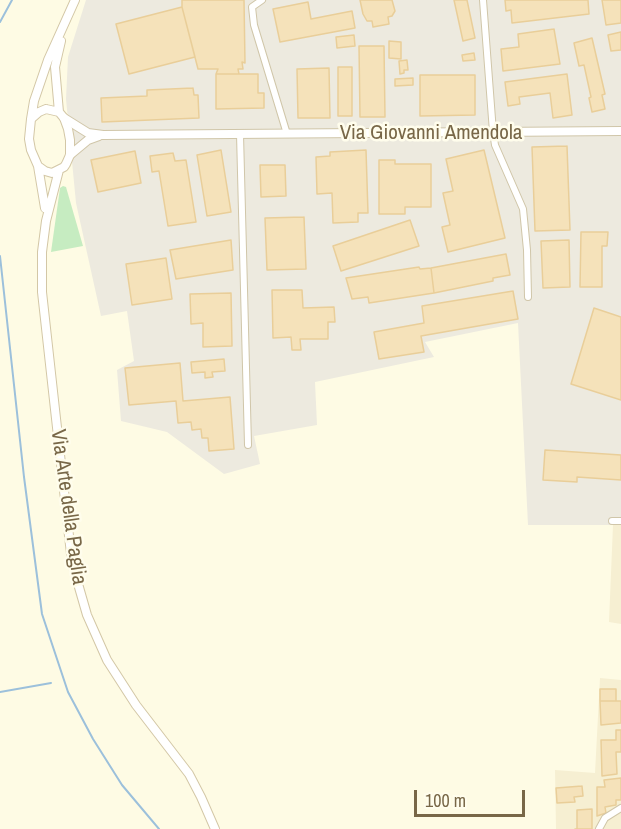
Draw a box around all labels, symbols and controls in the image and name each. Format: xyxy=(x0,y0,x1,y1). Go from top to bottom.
street label: Via Giovanni Amendola xyxy=(340,120,522,146)
street label: Via Arte della Paglia xyxy=(45,428,91,586)
scale bar xyxy=(417,778,528,816)
text: 100 m xyxy=(425,788,466,813)

